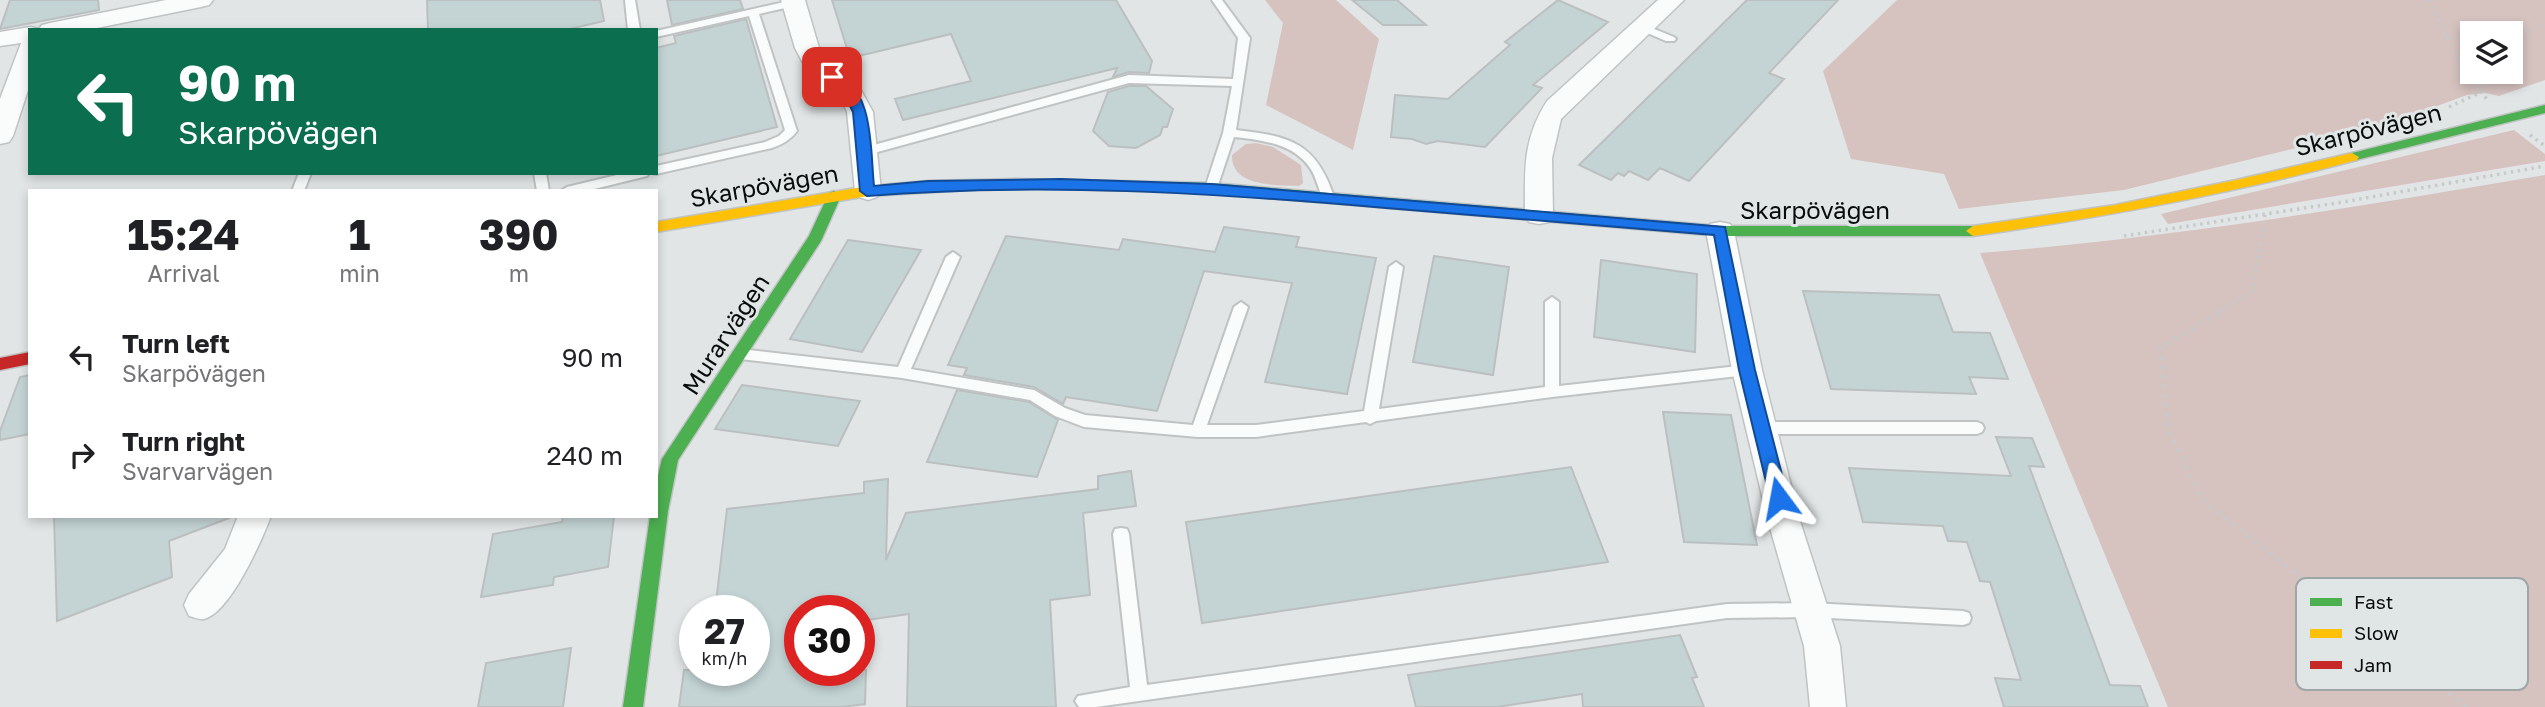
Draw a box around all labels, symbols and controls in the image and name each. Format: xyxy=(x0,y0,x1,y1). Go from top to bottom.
map controls xyxy=(2460,21,2523,84)
button: layers xyxy=(2460,21,2523,84)
pin xyxy=(802,47,862,107)
text: 90 m xyxy=(178,53,296,112)
icon: left xyxy=(63,56,154,147)
icon: arrive xyxy=(813,58,851,96)
street label: Skarpövägen xyxy=(2292,97,2444,161)
text: Skarpövägen xyxy=(178,113,378,151)
street label: Skarpövägen xyxy=(687,158,841,212)
street label: Skarpövägen xyxy=(1740,195,1890,224)
text: 15:24 xyxy=(127,209,240,259)
text: 1 xyxy=(349,209,370,259)
text: 390 xyxy=(479,209,559,259)
text: Arrival xyxy=(148,259,220,287)
text: min xyxy=(339,259,380,287)
text: m xyxy=(509,259,529,287)
street label: Murarvägen xyxy=(675,268,775,400)
text: Turn left xyxy=(122,328,230,359)
icon: left xyxy=(63,338,101,376)
text: 90 m xyxy=(562,342,623,373)
text: Skarpövägen xyxy=(122,359,266,387)
text: Turn right xyxy=(122,426,245,457)
icon: right xyxy=(63,436,101,474)
text: 240 m xyxy=(546,440,623,471)
text: Svarvarvägen xyxy=(122,457,273,485)
position arrow xyxy=(1742,461,1816,535)
legend xyxy=(2296,578,2528,690)
text: Fast xyxy=(2354,590,2393,613)
speed limit sign: 30 xyxy=(784,595,875,686)
text: 27 xyxy=(704,610,745,652)
text: Slow xyxy=(2354,621,2399,644)
text: km/h xyxy=(702,647,747,669)
text: Jam xyxy=(2354,653,2392,676)

